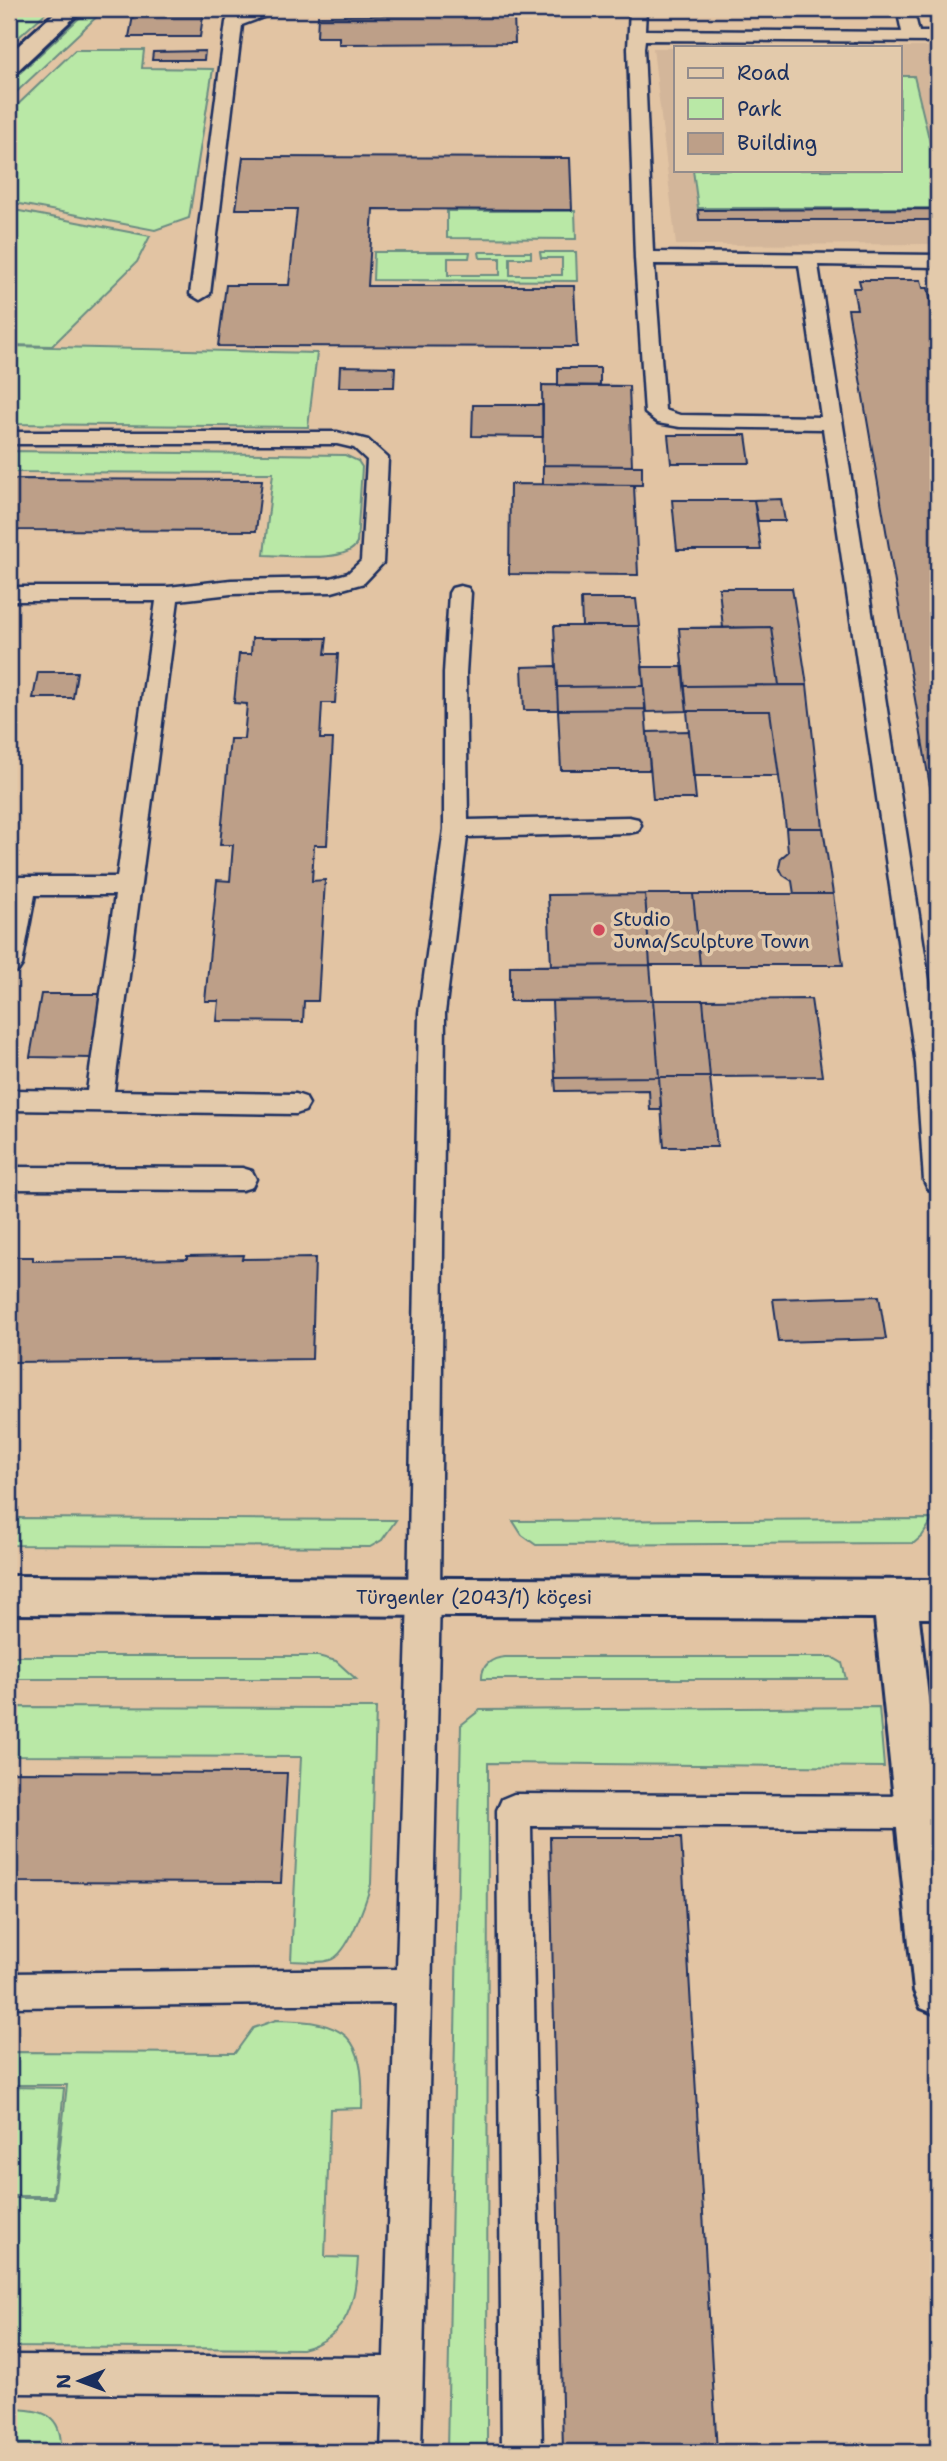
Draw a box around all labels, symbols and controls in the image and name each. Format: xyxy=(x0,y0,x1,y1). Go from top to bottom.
legend xyxy=(674,46,902,172)
text: Road xyxy=(737,59,790,87)
text: Park xyxy=(737,95,782,123)
text: Building xyxy=(737,129,817,157)
place label: Studio Juma/Sculpture Town xyxy=(613,907,810,954)
marker: Studio Juma/Sculpture Town xyxy=(591,922,607,938)
street label: Türgenler (2043/1) köçesi xyxy=(356,1585,592,1610)
north arrow xyxy=(46,2346,116,2416)
text: N xyxy=(51,2374,76,2389)

